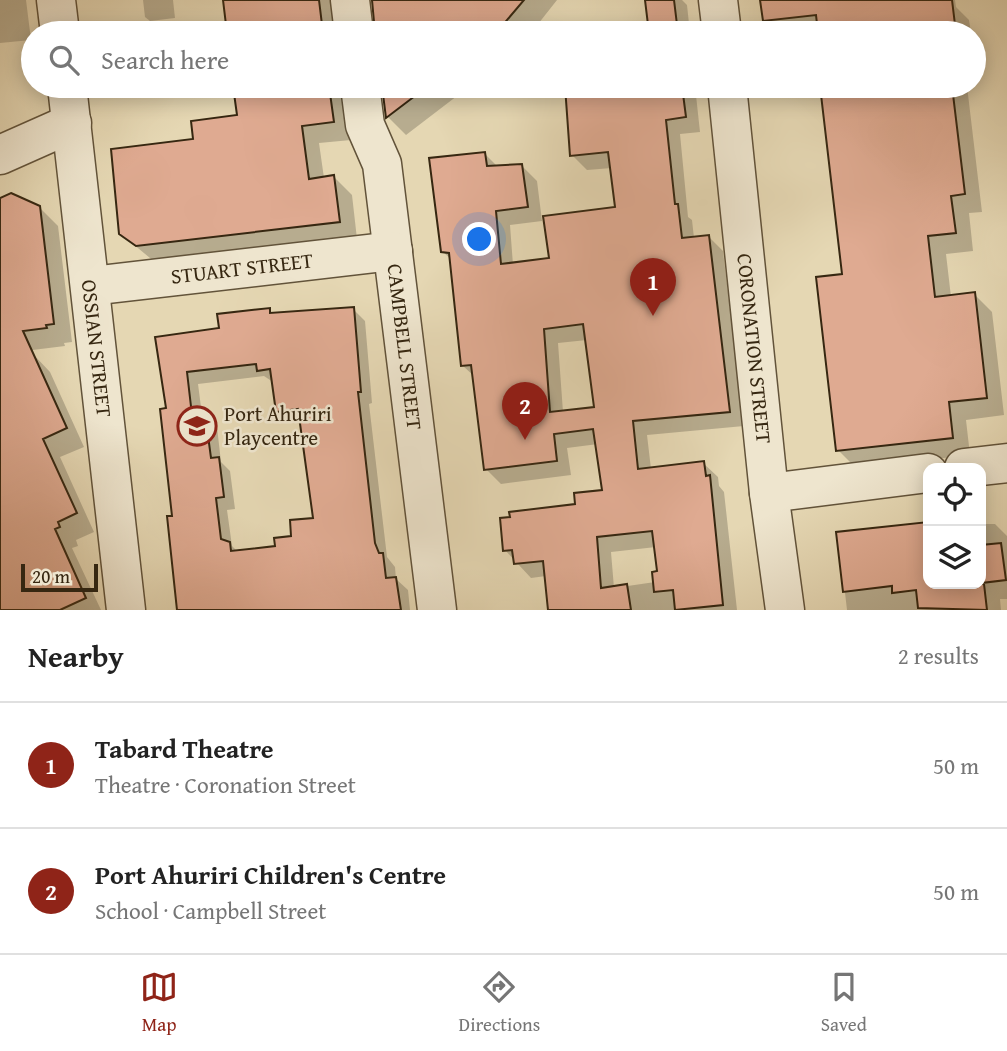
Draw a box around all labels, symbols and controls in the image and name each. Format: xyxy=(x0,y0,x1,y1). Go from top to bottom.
search box xyxy=(21,21,986,98)
text: Search here xyxy=(101,40,229,79)
icon: search xyxy=(45,41,83,79)
your location xyxy=(462,222,496,256)
street label: STUART STREET xyxy=(169,244,315,292)
street label: CORONATION STREET xyxy=(729,252,780,445)
pin: 1 xyxy=(630,258,676,316)
street label: CAMPBELL STREET xyxy=(379,262,431,432)
street label: OSSIAN STREET xyxy=(74,278,120,419)
pin: 2 xyxy=(502,382,548,440)
place label: Port Ahuriri Playcentre xyxy=(224,398,332,453)
school or university icon: Port Ahuriri Playcentre xyxy=(176,405,218,447)
map controls xyxy=(923,463,986,589)
button: locate xyxy=(923,463,986,526)
button: layers xyxy=(923,526,986,589)
scale bar xyxy=(21,561,98,593)
text: 20 m xyxy=(32,562,70,590)
text: Nearby xyxy=(28,634,124,678)
text: 2 results xyxy=(898,639,979,672)
text: Tabard Theatre xyxy=(95,729,274,768)
text: 1 xyxy=(45,749,57,782)
text: 50 m xyxy=(933,749,979,782)
text: Theatre · Coronation Street xyxy=(95,768,356,801)
text: Port Ahuriri Children's Centre xyxy=(95,855,446,894)
text: 2 xyxy=(45,875,57,908)
text: 50 m xyxy=(933,875,979,908)
text: School · Campbell Street xyxy=(95,894,326,927)
tab: Map xyxy=(140,968,178,1038)
tab: Directions xyxy=(459,968,540,1038)
tab: Saved xyxy=(821,968,867,1038)

